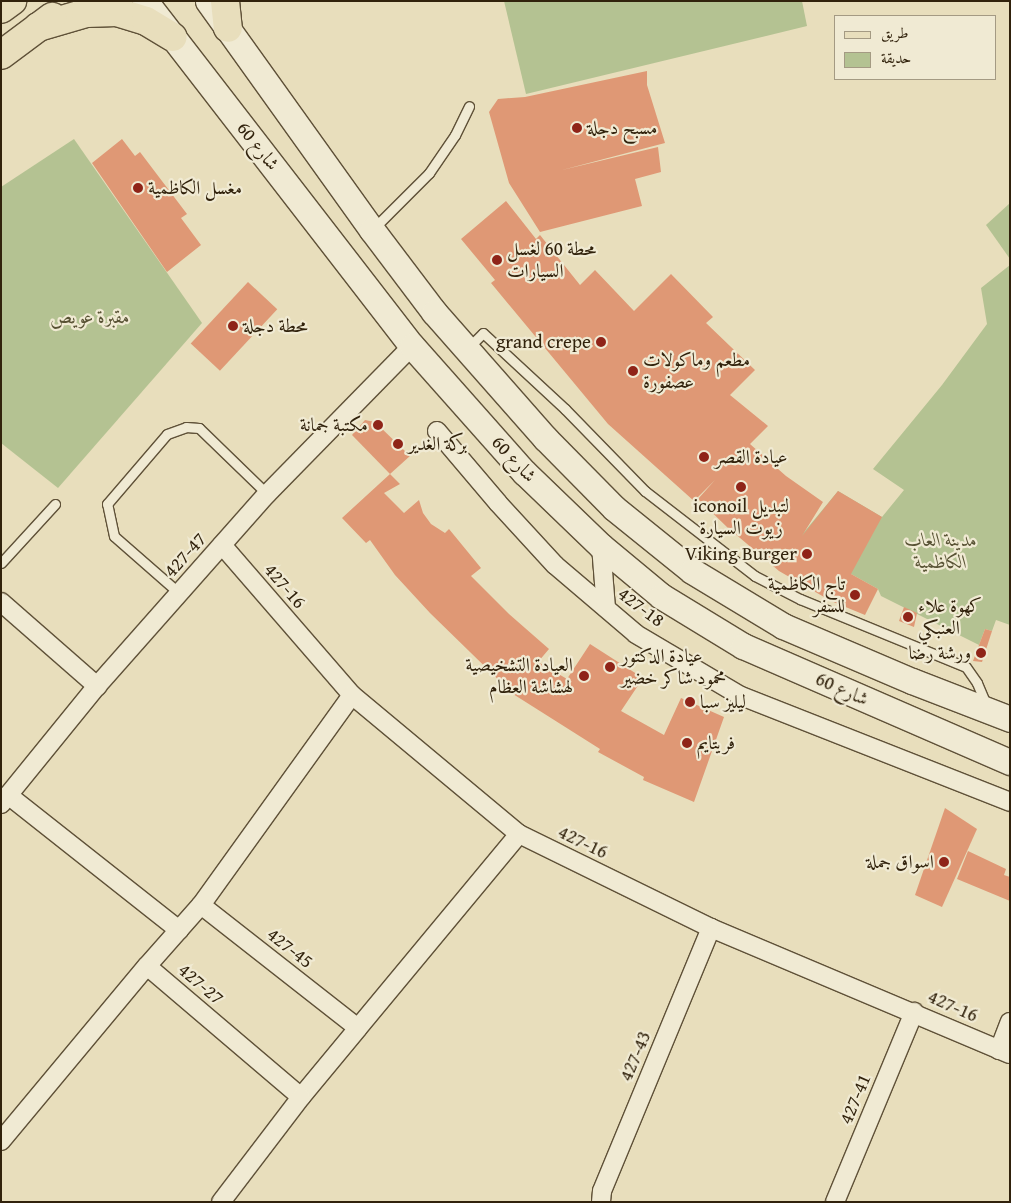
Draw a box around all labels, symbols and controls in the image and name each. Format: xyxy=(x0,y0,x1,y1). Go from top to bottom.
legend xyxy=(834,15,996,80)
text: طريق xyxy=(881,22,908,43)
text: حديقة xyxy=(881,47,911,68)
street label: شارع 60 xyxy=(232,117,284,175)
place label: مسبح دجلة xyxy=(587,117,657,139)
marker: مسبح دجلة xyxy=(571,122,583,134)
place label: مغسل الكاظمية xyxy=(148,177,242,199)
marker: مغسل الكاظمية xyxy=(132,182,144,194)
place label: محطة 60 لغسل السيارات xyxy=(507,238,596,282)
marker: محطة 60 لغسل السيارات xyxy=(491,254,503,266)
park label: مقبرة عويص xyxy=(50,306,130,328)
place label: محطة دجلة xyxy=(243,315,308,337)
marker: محطة دجلة xyxy=(227,320,239,332)
place label: grand crepe xyxy=(496,331,591,353)
marker: grand crepe xyxy=(595,336,607,348)
place label: مطعم وماكولات عصفورة xyxy=(643,349,750,393)
marker: مطعم وماكولات عصفورة xyxy=(627,365,639,377)
place label: مكتبة جمانة xyxy=(300,414,368,436)
marker: مكتبة جمانة xyxy=(372,419,384,431)
street label: شارع 60 xyxy=(487,431,541,487)
place label: بركة الغدير xyxy=(408,433,467,455)
marker: بركة الغدير xyxy=(392,438,404,450)
place label: عيادة القصر xyxy=(715,446,788,468)
marker: عيادة القصر xyxy=(697,450,711,464)
marker: iconoil لتبديل زيوت السيارة xyxy=(735,481,747,493)
place label: iconoil لتبديل زيوت السيارة xyxy=(693,495,789,539)
street label: 427-47 xyxy=(159,528,211,582)
park label: مدينة العاب الكاظمية xyxy=(905,529,977,573)
place label: Viking Burger xyxy=(685,543,797,565)
marker: Viking Burger xyxy=(801,548,813,560)
street label: 427-16 xyxy=(259,559,311,613)
place label: تاج الكاظمية للسفر xyxy=(768,573,845,617)
street label: 427-18 xyxy=(613,582,669,632)
marker: تاج الكاظمية للسفر xyxy=(849,589,861,601)
place label: كهوة علاء العنبكي xyxy=(918,595,982,639)
marker: كهوة علاء العنبكي xyxy=(902,611,914,623)
place label: ورشة رضا xyxy=(908,642,971,664)
place label: عيادة الدكتور محمود شاكر خضير xyxy=(621,645,726,689)
marker: ورشة رضا xyxy=(975,647,987,659)
place label: العيادة التشخيصية لهشاشة العظام xyxy=(465,654,573,698)
marker: عيادة الدكتور محمود شاكر خضير xyxy=(603,660,617,674)
street label: شارع 60 xyxy=(812,667,872,711)
marker: العيادة التشخيصية لهشاشة العظام xyxy=(577,669,591,683)
place label: ليليز سبا xyxy=(700,691,746,713)
marker: ليليز سبا xyxy=(684,696,696,708)
place label: فريتايم xyxy=(697,732,735,754)
marker: فريتايم xyxy=(681,737,693,749)
street label: 427-16 xyxy=(555,820,611,864)
place label: اسواق جملة xyxy=(866,851,934,873)
marker: اسواق جملة xyxy=(938,856,950,868)
street label: 427-45 xyxy=(262,923,318,973)
street label: 427-27 xyxy=(174,958,228,1010)
street label: 427-16 xyxy=(924,985,982,1027)
street label: 427-43 xyxy=(614,1027,656,1085)
street label: 427-41 xyxy=(834,1070,876,1128)

